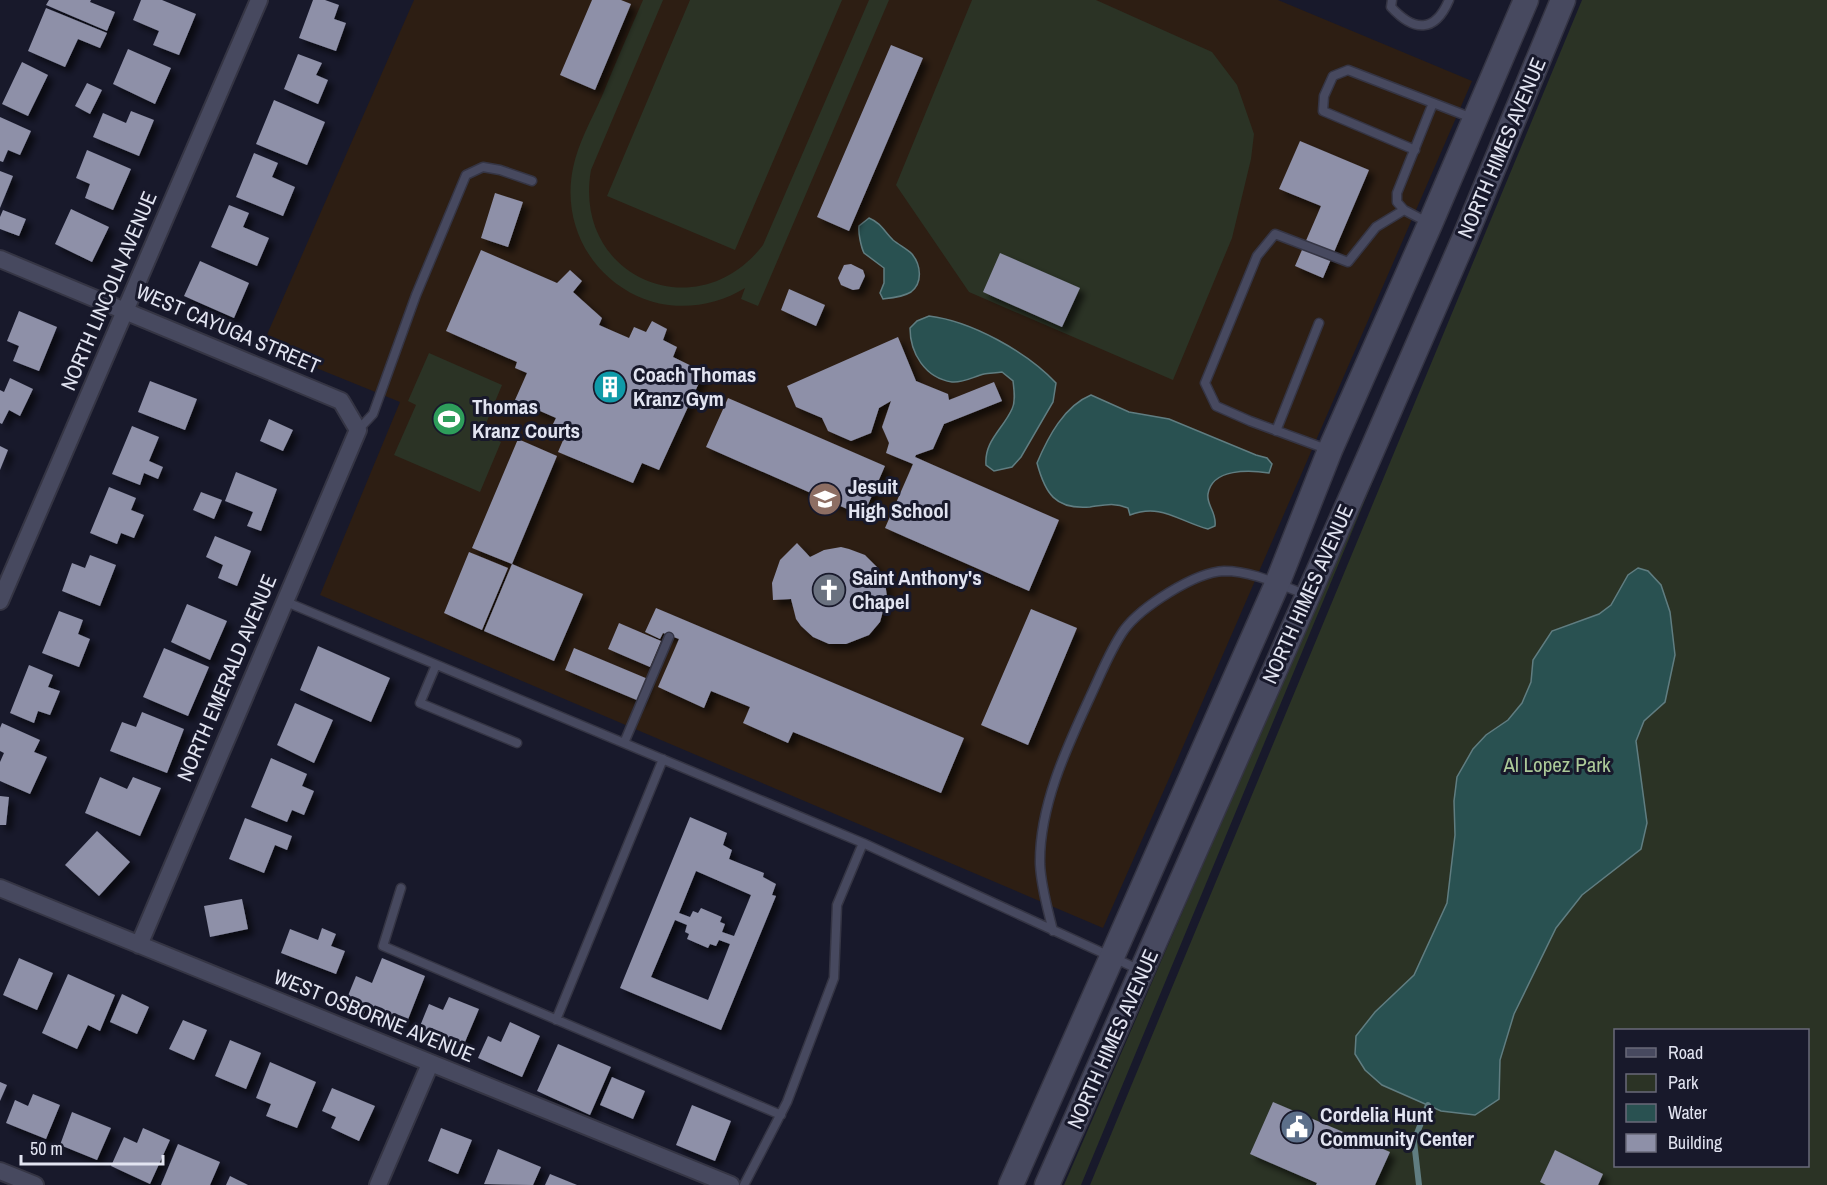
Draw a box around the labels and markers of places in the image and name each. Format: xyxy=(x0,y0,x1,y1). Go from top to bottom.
place label: Coach Thomas Kranz Gym xyxy=(633,360,756,413)
building icon: Coach Thomas Kranz Gym xyxy=(592,369,628,405)
place label: Thomas Kranz Courts xyxy=(472,392,580,445)
sports icon: Thomas Kranz Courts xyxy=(431,401,467,437)
place label: Jesuit High School xyxy=(848,472,948,525)
school or university icon: Jesuit High School xyxy=(807,481,843,517)
place label: Saint Anthony's Chapel xyxy=(852,563,982,616)
church icon: Saint Anthony's Chapel xyxy=(811,572,847,608)
place label: Cordelia Hunt Community Center xyxy=(1320,1100,1474,1153)
public building icon: Cordelia Hunt Community Center xyxy=(1279,1109,1315,1145)

